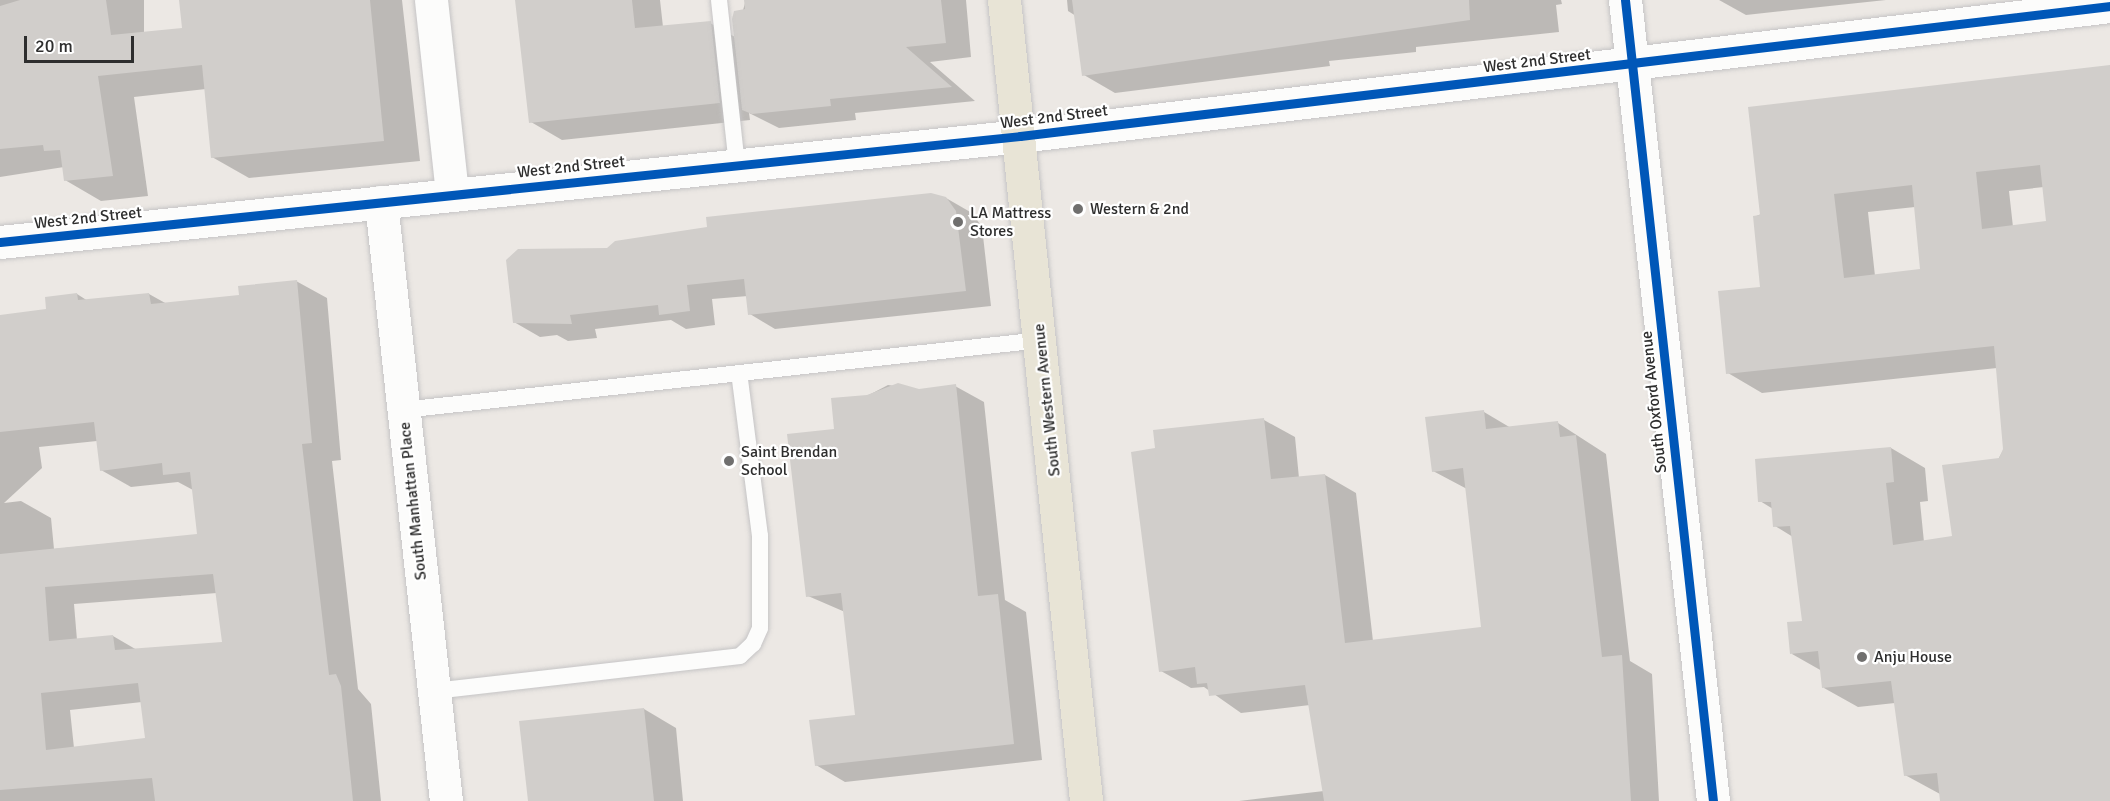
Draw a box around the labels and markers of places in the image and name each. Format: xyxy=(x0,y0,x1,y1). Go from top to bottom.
place label: Western & 2nd xyxy=(1090,199,1189,219)
marker: Western & 2nd xyxy=(1071,202,1085,216)
place label: LA Mattress Stores xyxy=(970,203,1051,241)
marker: LA Mattress Stores xyxy=(951,215,965,229)
place label: Saint Brendan School xyxy=(741,442,837,480)
marker: Saint Brendan School xyxy=(722,454,736,468)
place label: Anju House xyxy=(1874,647,1952,667)
marker: Anju House xyxy=(1855,650,1869,664)

